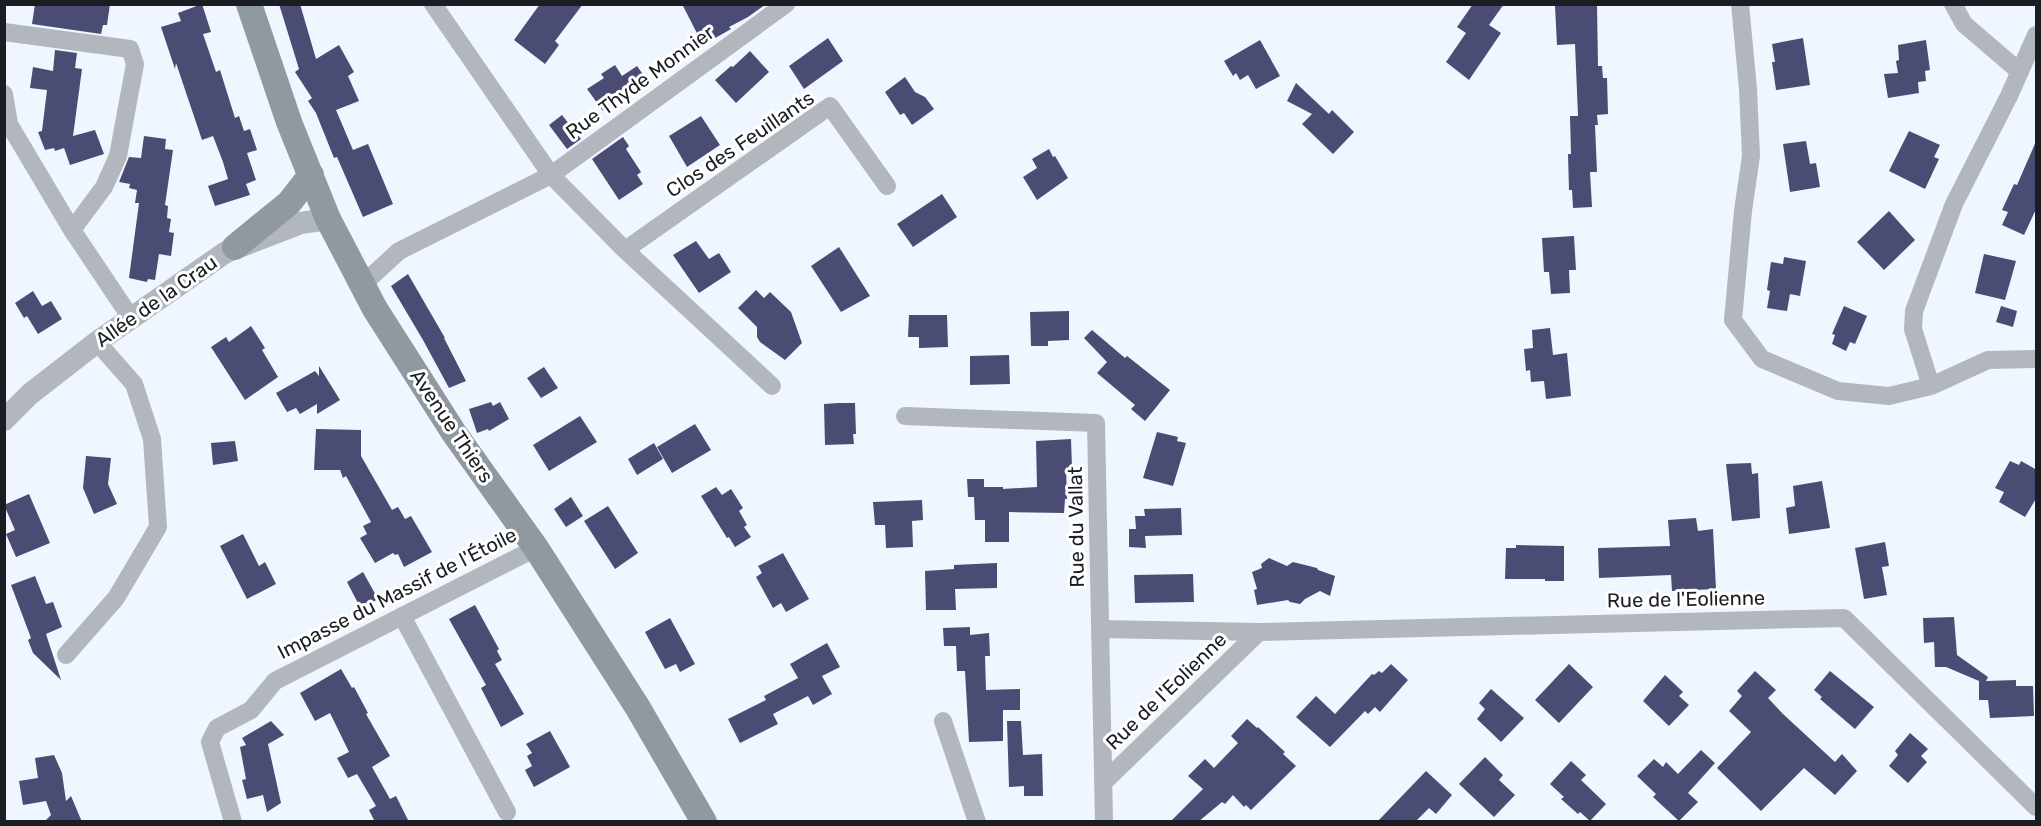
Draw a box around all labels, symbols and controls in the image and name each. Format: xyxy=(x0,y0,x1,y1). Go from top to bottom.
street label: Rue Thyde Monnier xyxy=(561,20,719,144)
street label: Clos des Feuillants xyxy=(661,86,819,202)
street label: Allée de la Crau xyxy=(91,250,221,352)
street label: Avenue Thiers xyxy=(405,365,499,487)
street label: Rue du Vallat xyxy=(1063,466,1089,588)
street label: Impasse du Massif de l'Étoile xyxy=(273,522,521,664)
street label: Rue de l'Eolienne xyxy=(1607,586,1765,612)
street label: Rue de l'Eolienne xyxy=(1101,627,1231,755)

